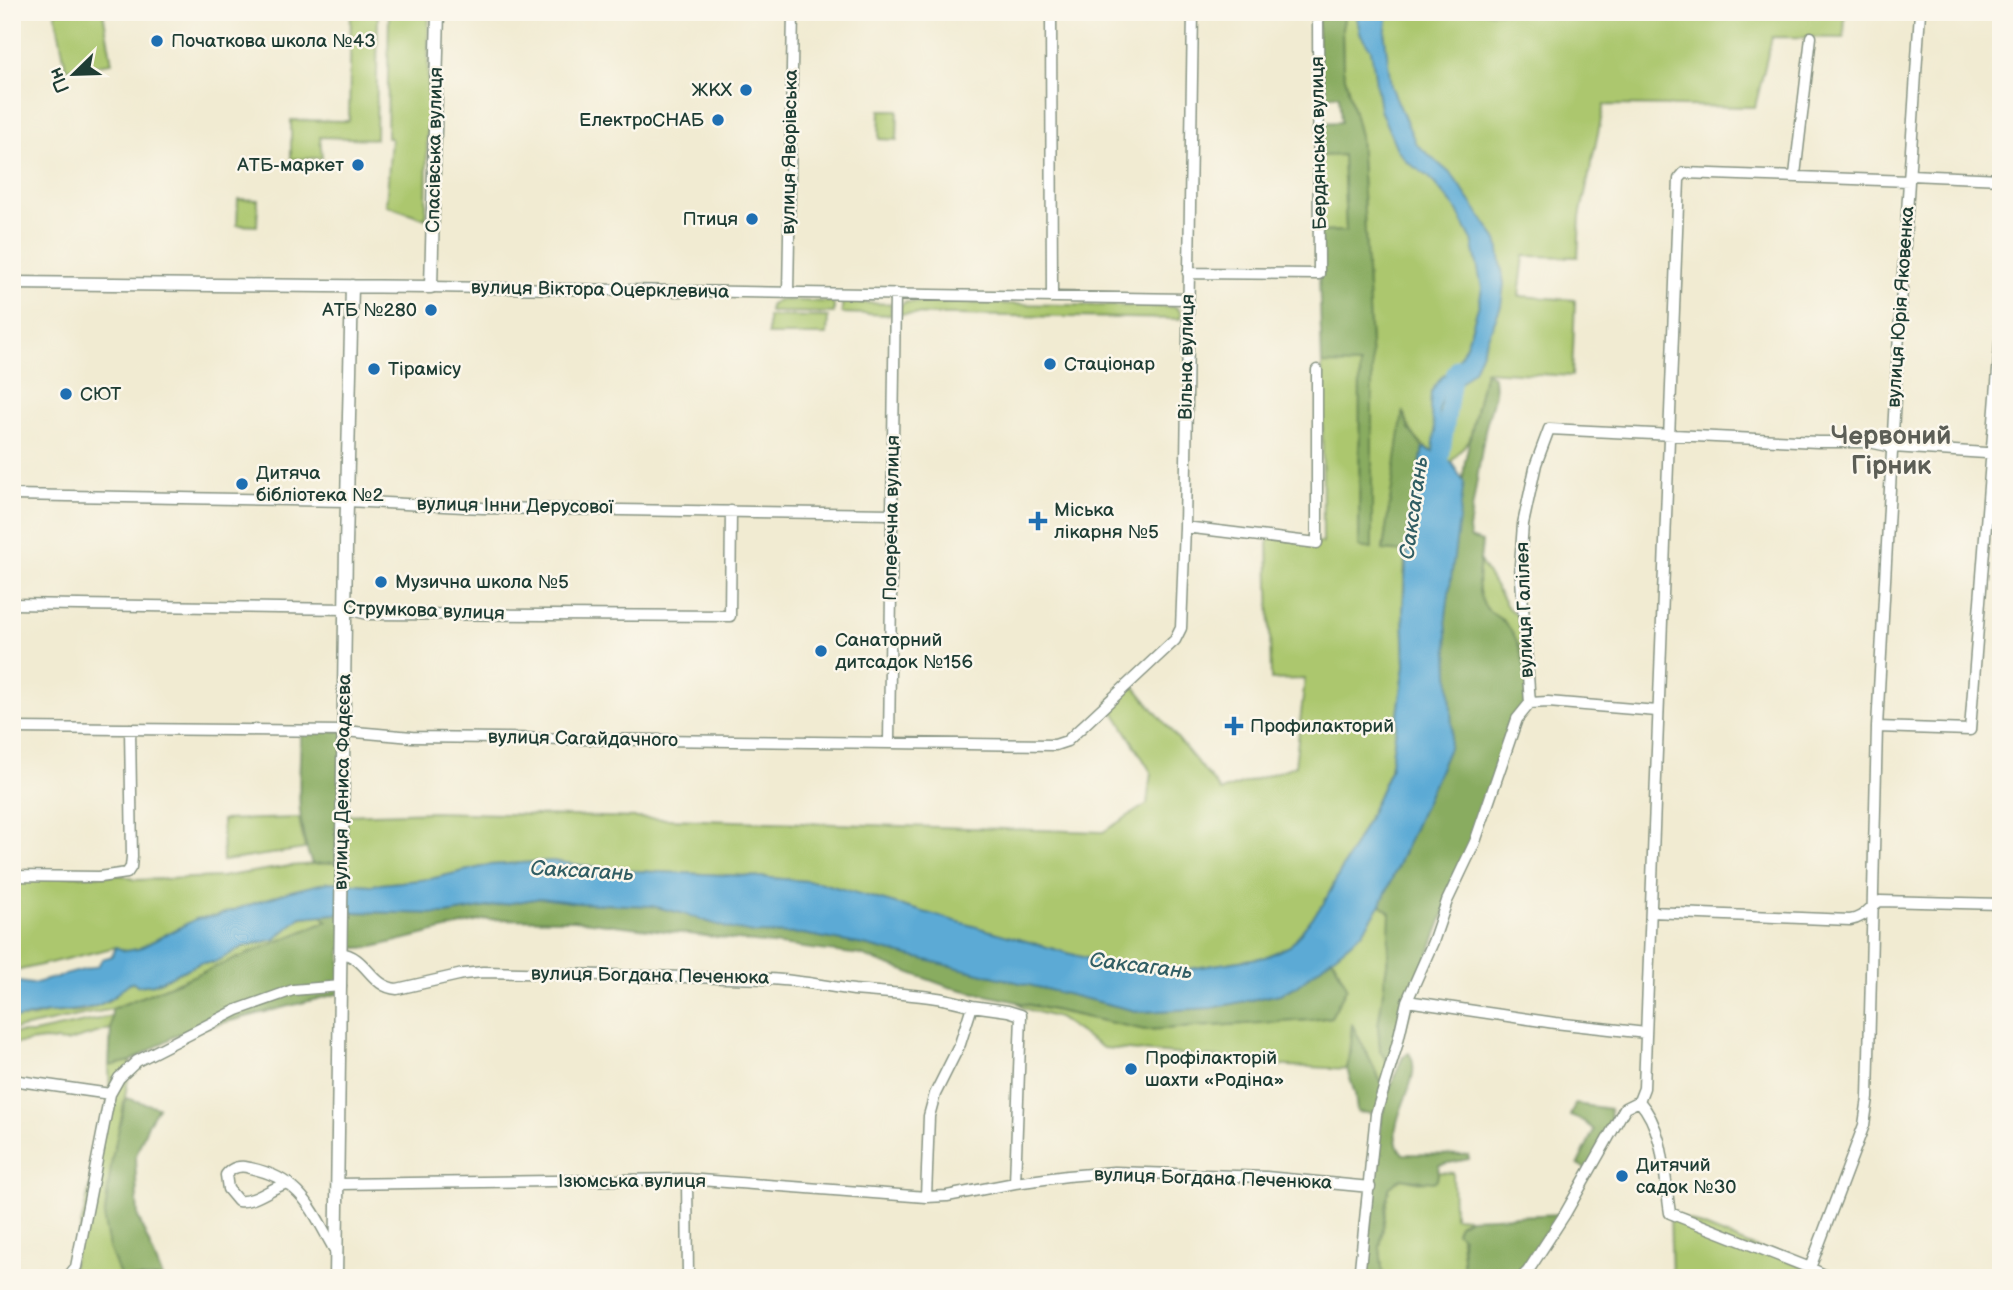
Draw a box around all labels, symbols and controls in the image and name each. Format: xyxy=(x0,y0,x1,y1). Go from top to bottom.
place label: Початкова школа №43 xyxy=(171,30,376,53)
marker: Початкова школа №43 xyxy=(149,33,165,49)
north arrow xyxy=(38,38,108,108)
street label: Бердянська вулиця xyxy=(1306,56,1332,230)
text: Пн xyxy=(44,64,75,96)
street label: Спасівська вулиця xyxy=(422,67,448,233)
street label: вулиця Яворівська xyxy=(777,69,803,235)
place label: ЖКХ xyxy=(692,79,732,102)
marker: ЖКХ xyxy=(738,82,754,98)
place label: ЕлектроСНАБ xyxy=(579,109,705,132)
marker: ЕлектроСНАБ xyxy=(710,112,726,128)
place label: АТБ-маркет xyxy=(236,154,344,177)
marker: АТБ-маркет xyxy=(350,157,366,173)
street label: вулиця Юрія Яковенка xyxy=(1882,205,1920,409)
place label: Птиця xyxy=(683,208,738,231)
marker: Птиця xyxy=(744,211,760,227)
street label: вулиця Віктора Оцерклевича xyxy=(471,276,729,304)
street label: Вільна вулиця xyxy=(1174,294,1200,420)
place label: АТБ №280 xyxy=(321,299,417,322)
marker: АТБ №280 xyxy=(423,302,439,318)
place label: Стаціонар xyxy=(1064,353,1155,376)
marker: Стаціонар xyxy=(1042,356,1058,372)
place label: Тірамісу xyxy=(388,358,461,381)
marker: Тірамісу xyxy=(366,361,382,377)
place label: СЮТ xyxy=(80,383,121,406)
marker: СЮТ xyxy=(58,386,74,402)
district label: Червоний Гірник xyxy=(1831,421,1951,482)
street label: Поперечна вулиця xyxy=(879,435,905,601)
water label: Саксагань xyxy=(1394,455,1434,561)
place label: Дитяча бібліотека №2 xyxy=(256,462,384,507)
marker: Дитяча бібліотека №2 xyxy=(234,476,250,492)
street label: вулиця Інни Дерусової xyxy=(416,493,614,519)
place label: Міська лікарня №5 xyxy=(1054,499,1159,544)
marker: Міська лікарня №5 xyxy=(1028,511,1048,531)
street label: вулиця Галілея xyxy=(1511,542,1539,678)
place label: Музична школа №5 xyxy=(395,571,569,594)
marker: Музична школа №5 xyxy=(373,574,389,590)
street label: Струмкова вулиця xyxy=(343,597,505,625)
place label: Санаторний дитсадок №156 xyxy=(835,629,973,674)
marker: Санаторний дитсадок №156 xyxy=(813,643,829,659)
street label: вулиця Дениса Фадєєва xyxy=(330,674,356,890)
place label: Профилакторий xyxy=(1250,715,1394,738)
marker: Профилакторий xyxy=(1224,716,1244,736)
street label: вулиця Сагайдачного xyxy=(488,726,678,752)
water label: Саксагань xyxy=(530,856,634,886)
water label: Саксагань xyxy=(1088,947,1194,985)
street label: вулиця Богдана Печенюка xyxy=(531,962,769,990)
place label: Профілакторій шахти «Родіна» xyxy=(1145,1047,1284,1092)
marker: Профілакторій шахти «Родіна» xyxy=(1123,1061,1139,1077)
place label: Дитячий садок №30 xyxy=(1636,1154,1737,1199)
street label: вулиця Богдана Печенюка xyxy=(1093,1163,1333,1195)
marker: Дитячий садок №30 xyxy=(1614,1168,1630,1184)
street label: Ізюмська вулиця xyxy=(558,1170,706,1193)

